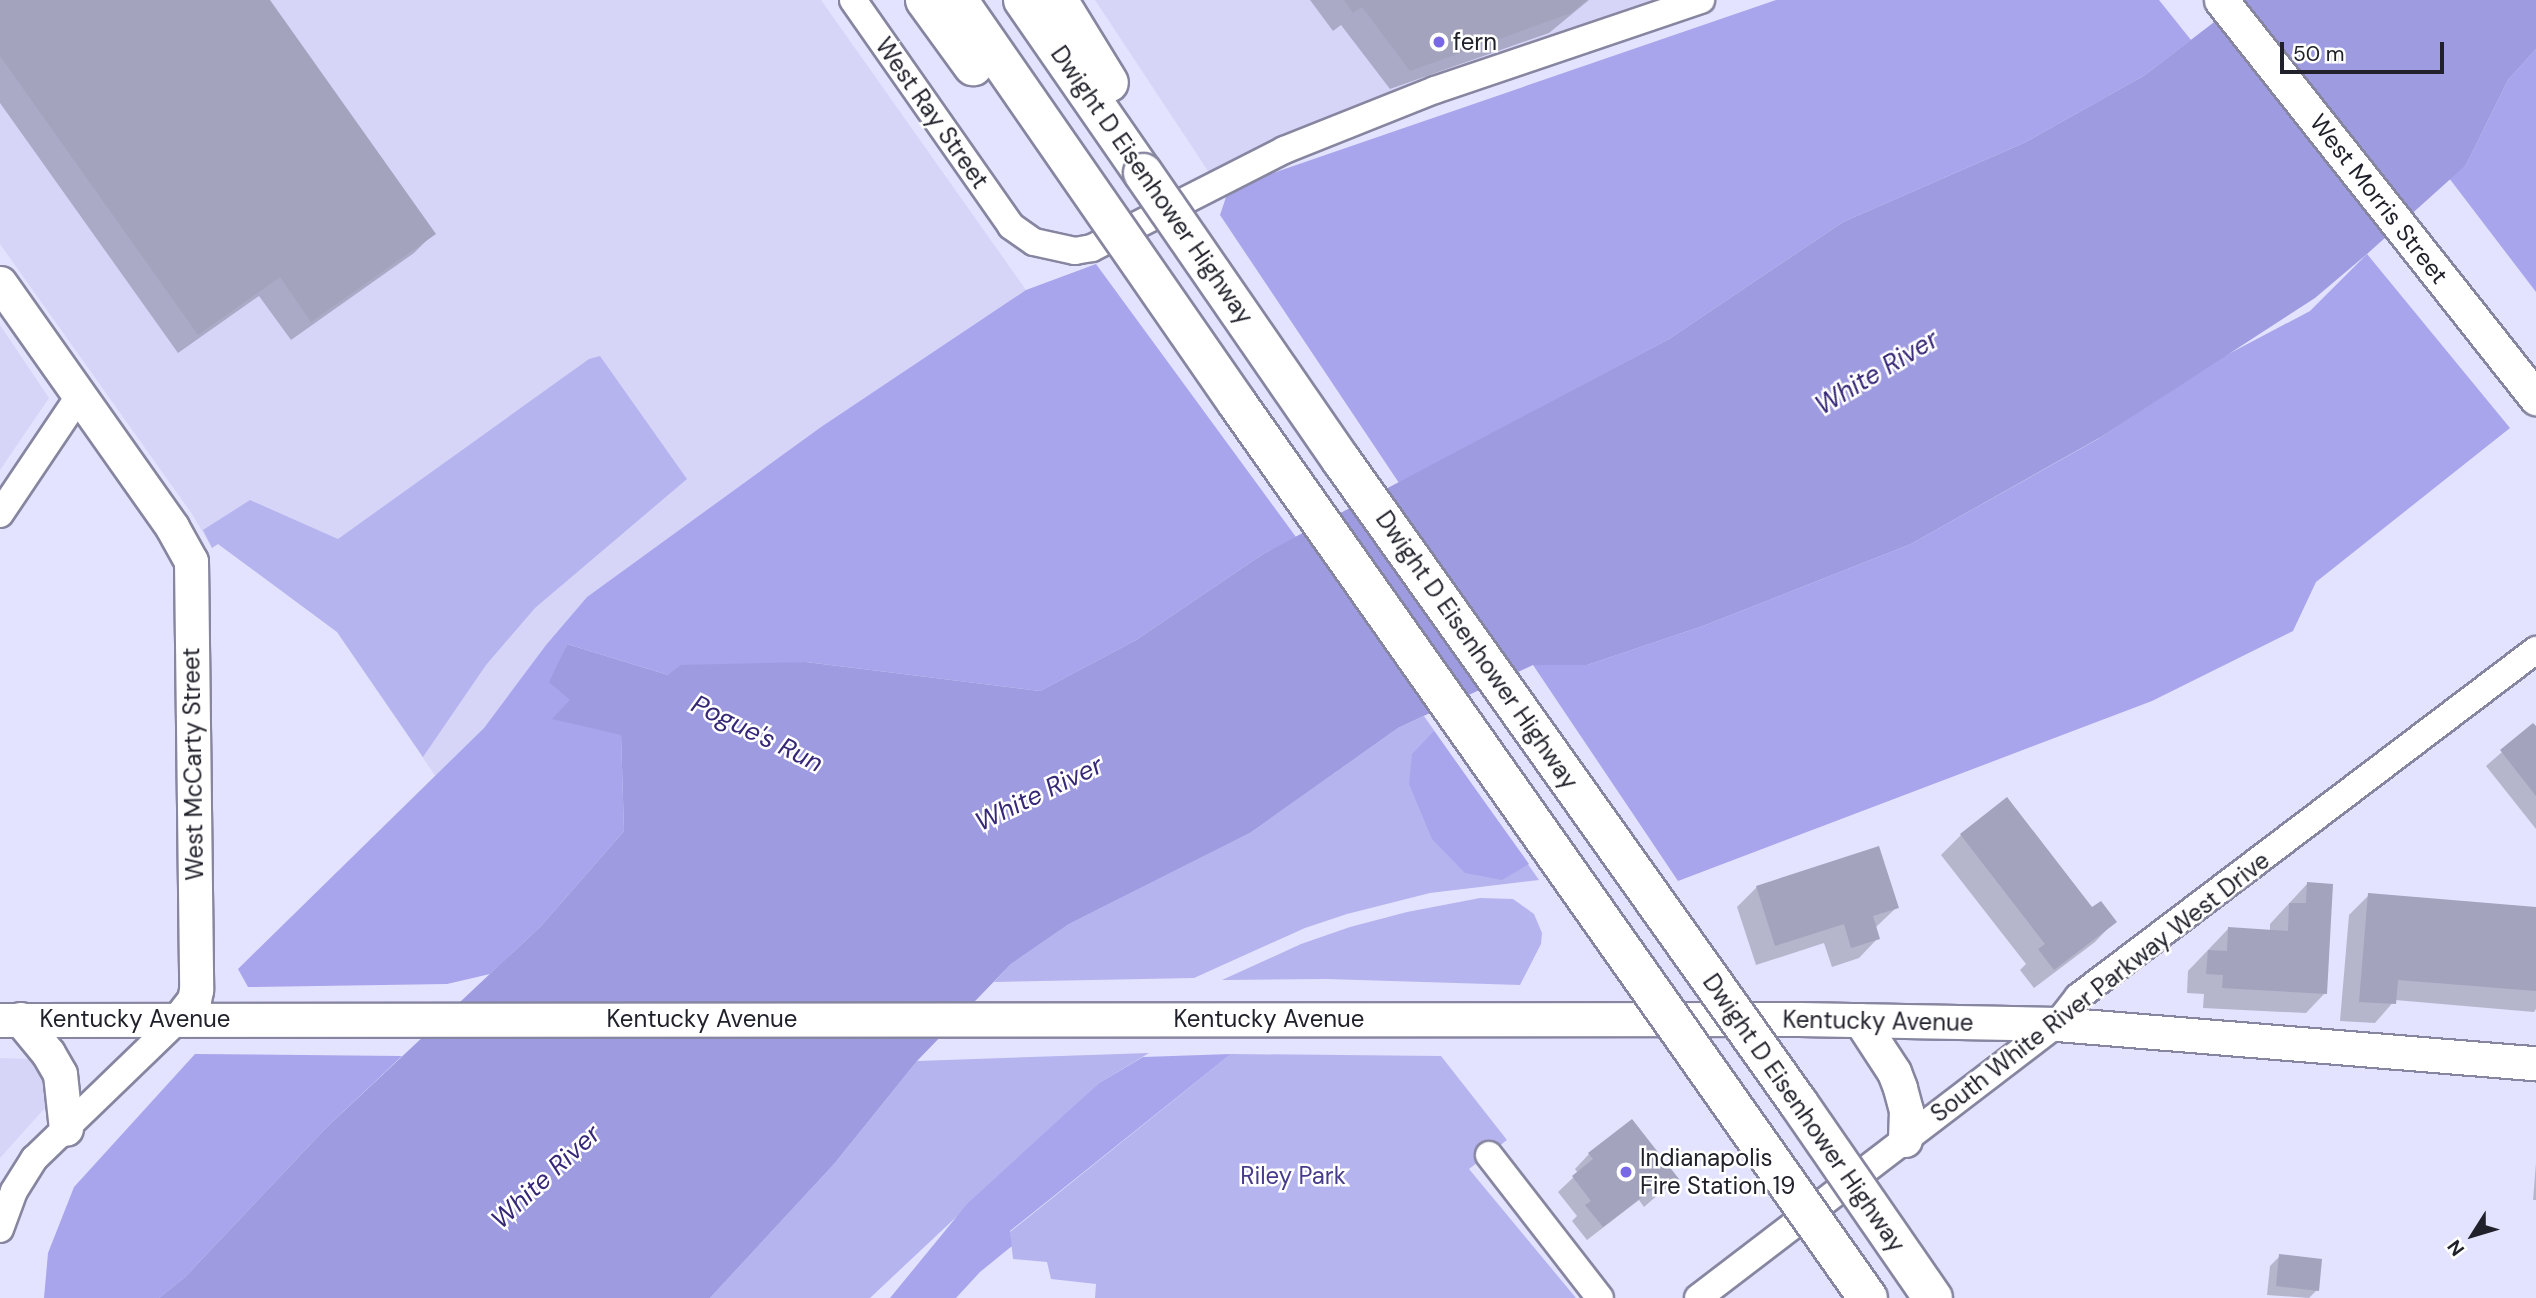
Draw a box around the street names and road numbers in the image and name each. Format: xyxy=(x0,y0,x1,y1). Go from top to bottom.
street label: West Ray Street xyxy=(869,32,995,194)
street label: Dwight D Eisenhower Highway xyxy=(1045,40,1259,330)
street label: West Morris Street xyxy=(2304,108,2454,290)
street label: Dwight D Eisenhower Highway xyxy=(1370,505,1584,795)
street label: West McCarty Street xyxy=(177,647,209,881)
street label: South White River Parkway West Drive xyxy=(1925,846,2275,1128)
street label: Dwight D Eisenhower Highway xyxy=(1697,968,1911,1258)
street label: Kentucky Avenue xyxy=(40,1005,230,1033)
street label: Kentucky Avenue xyxy=(607,1005,797,1033)
street label: Kentucky Avenue xyxy=(1174,1005,1364,1033)
street label: Kentucky Avenue xyxy=(1782,1005,1974,1037)

